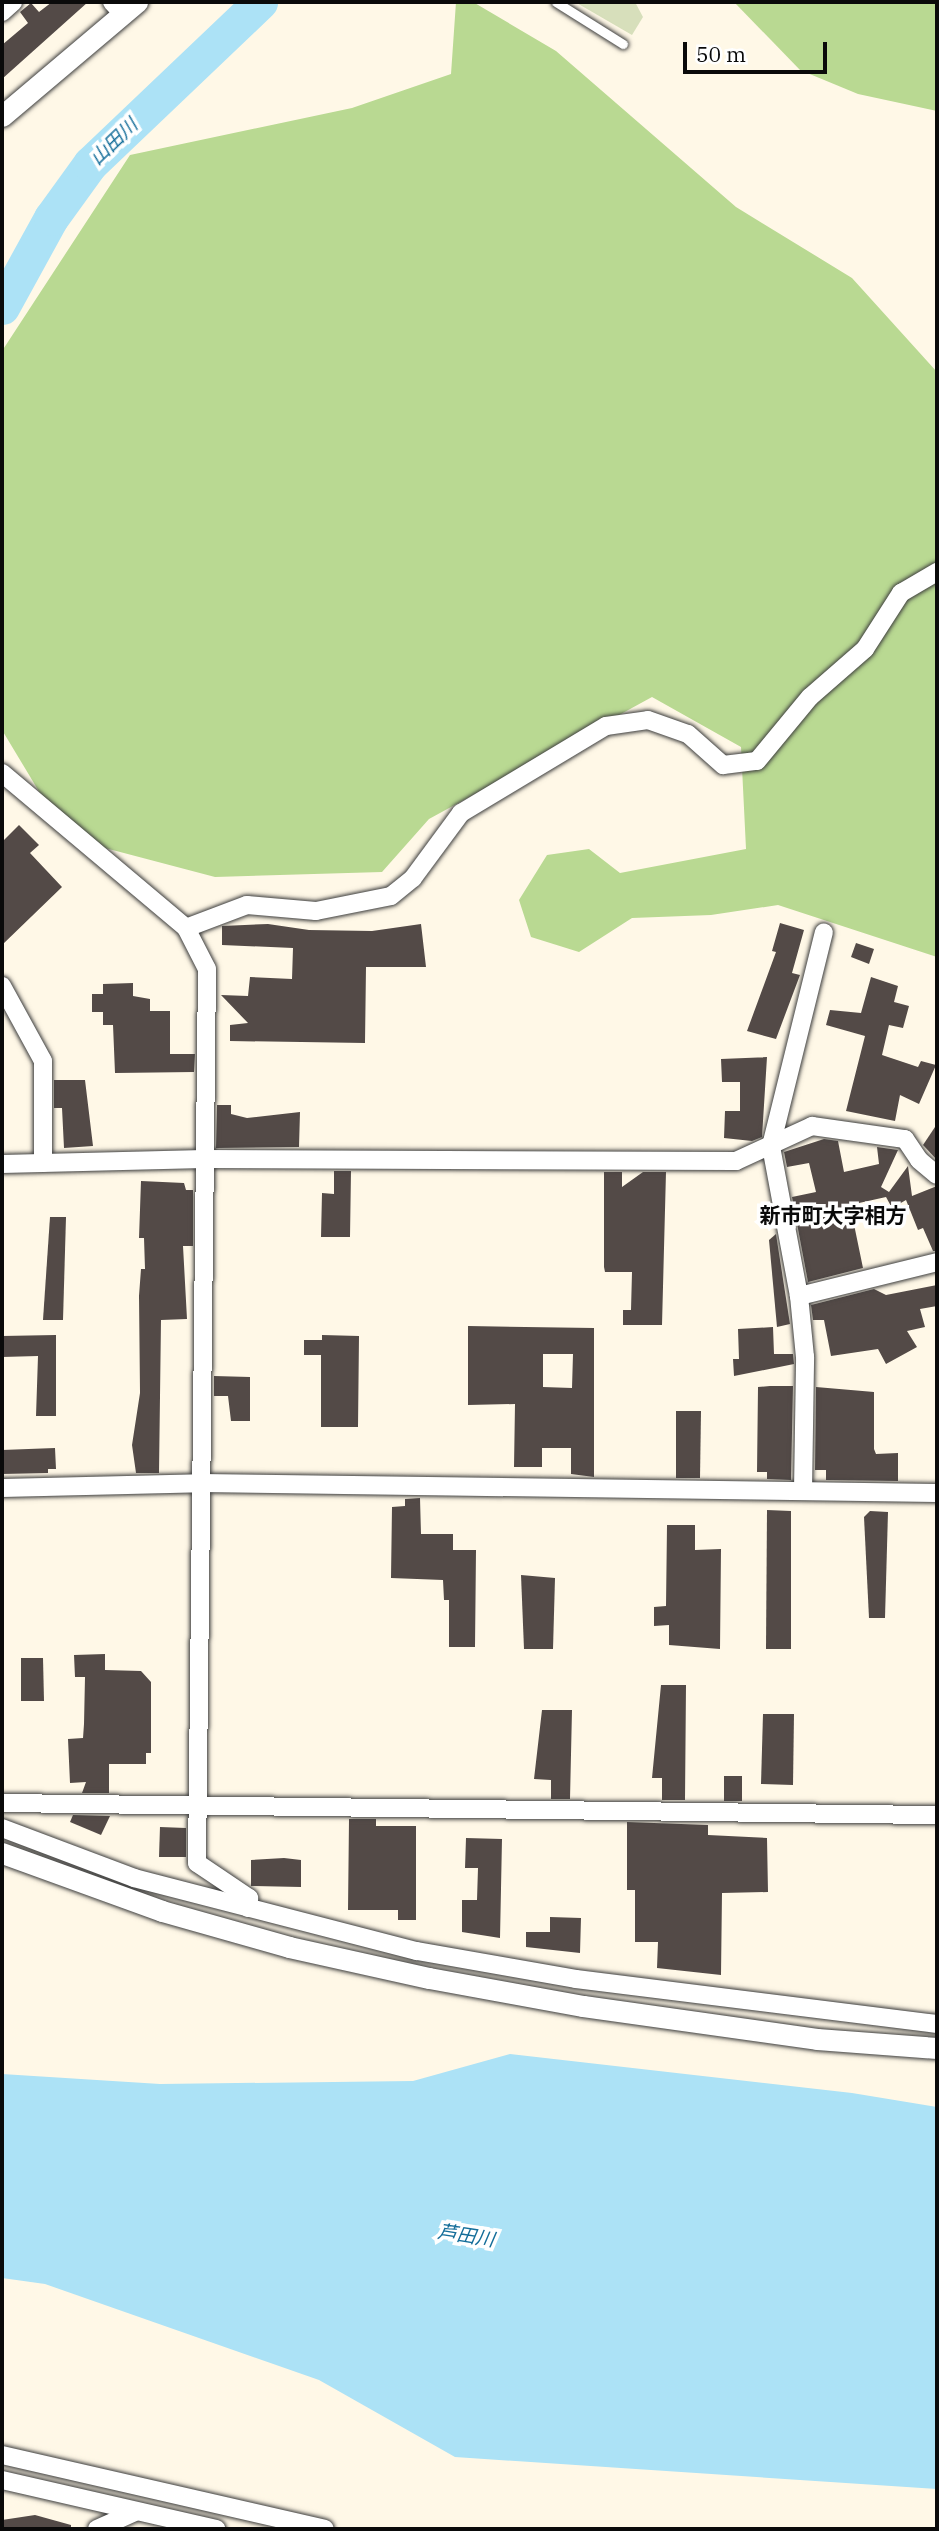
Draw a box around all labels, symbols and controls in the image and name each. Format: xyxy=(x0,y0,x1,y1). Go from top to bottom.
scale bar xyxy=(687,28,830,72)
text: 50 m xyxy=(696,40,746,68)
water label: 山田川 xyxy=(86,114,142,170)
district label: 新市町大字相方 xyxy=(760,1202,906,1228)
water label: 芦田川 xyxy=(436,2220,496,2252)

